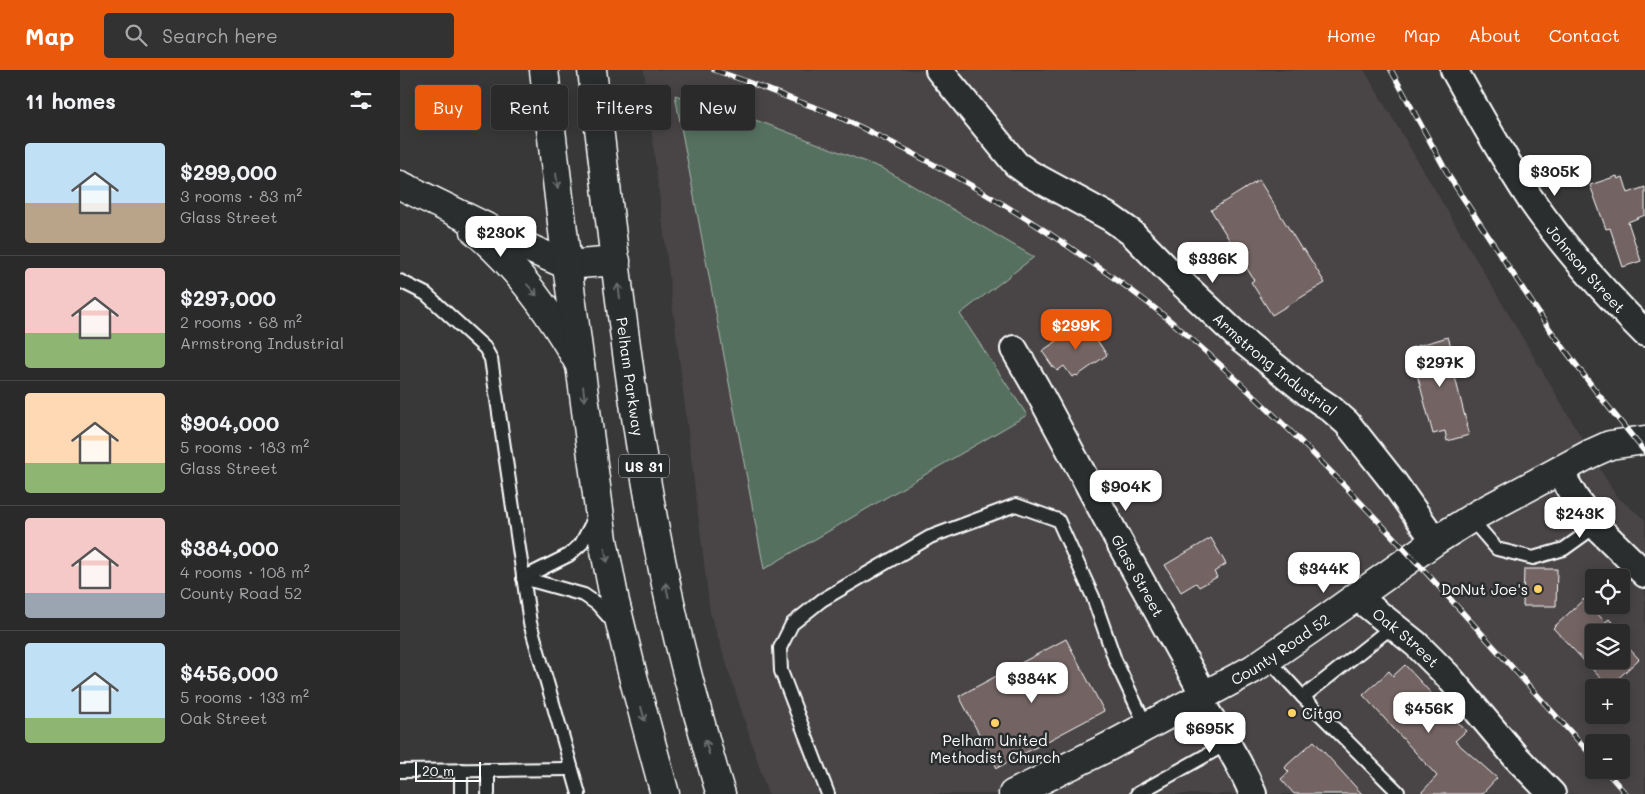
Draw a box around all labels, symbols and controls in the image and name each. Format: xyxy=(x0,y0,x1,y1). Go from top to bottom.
search box xyxy=(104,13,454,58)
text: Map xyxy=(25,20,74,51)
icon: search xyxy=(122,21,150,49)
text: Search here xyxy=(162,23,278,48)
text: Home xyxy=(1327,23,1376,47)
text: Map xyxy=(1404,23,1440,47)
text: About xyxy=(1468,23,1521,47)
text: Contact xyxy=(1549,23,1620,47)
chip: Buy xyxy=(415,85,481,130)
chip: Rent xyxy=(491,85,568,130)
chip: Filters xyxy=(578,85,671,130)
chip: New xyxy=(681,85,755,130)
icon: filters xyxy=(347,86,375,114)
text: 11 homes xyxy=(25,87,116,114)
pin: $305K xyxy=(1520,154,1590,197)
text: $299,000 xyxy=(180,158,277,185)
text: $305K xyxy=(1530,160,1580,181)
icon: home xyxy=(65,163,125,223)
one-way arrow xyxy=(552,173,562,189)
text: 3 rooms · 83 m² xyxy=(180,185,302,206)
text: Glass Street xyxy=(180,206,277,227)
pin: $230K xyxy=(466,216,536,258)
street label: Johnson Street xyxy=(1542,220,1630,317)
text: $230K xyxy=(476,221,526,242)
pin: $336K xyxy=(1178,242,1248,284)
text: $336K xyxy=(1188,247,1238,268)
one-way arrow xyxy=(526,283,537,296)
text: $297,000 xyxy=(180,284,276,311)
one-way arrow xyxy=(614,284,624,300)
icon: home xyxy=(65,288,125,348)
pin: $299K xyxy=(1041,308,1111,351)
street label: Armstrong Industrial xyxy=(1209,308,1341,420)
text: 2 rooms · 68 m² xyxy=(180,311,302,332)
text: $299K xyxy=(1052,314,1100,335)
street label: Pelham Parkway xyxy=(612,316,649,438)
text: Armstrong Industrial xyxy=(180,332,344,353)
pin: $297K xyxy=(1405,346,1475,388)
text: $297K xyxy=(1416,351,1464,372)
one-way arrow xyxy=(579,386,589,402)
text: $904,000 xyxy=(180,409,279,436)
icon: home xyxy=(65,413,125,473)
text: 5 rooms · 183 m² xyxy=(180,436,309,457)
road number: US 31 xyxy=(619,454,669,478)
text: Glass Street xyxy=(180,457,277,478)
pin: $904K xyxy=(1091,470,1161,512)
text: $904K xyxy=(1101,475,1151,496)
pin: $243K xyxy=(1545,496,1615,539)
text: $243K xyxy=(1555,502,1605,523)
street label: Glass Street xyxy=(1107,531,1169,620)
text: $384,000 xyxy=(180,534,279,561)
icon: home xyxy=(65,538,125,598)
one-way arrow xyxy=(602,547,611,563)
pin: $344K xyxy=(1289,552,1359,594)
text: $344K xyxy=(1299,557,1349,578)
text: 4 rooms · 108 m² xyxy=(180,561,310,582)
map controls xyxy=(1585,569,1630,779)
button: locate xyxy=(1585,569,1630,614)
place label: DoNut Joe's xyxy=(1441,579,1528,599)
text: County Road 52 xyxy=(180,582,302,603)
one-way arrow xyxy=(662,582,671,598)
marker: DoNut Joe's xyxy=(1532,583,1544,595)
street label: Oak Street xyxy=(1369,603,1444,672)
street label: County Road 52 xyxy=(1227,609,1333,689)
button: layers xyxy=(1585,624,1630,669)
text: $456,000 xyxy=(180,659,278,686)
pin: $384K xyxy=(997,662,1067,704)
icon: home xyxy=(65,663,125,723)
text: $384K xyxy=(1007,667,1057,688)
button: + xyxy=(1585,679,1630,724)
text: 5 rooms · 133 m² xyxy=(180,686,309,707)
pin: $456K xyxy=(1394,692,1464,734)
text: $456K xyxy=(1404,697,1454,718)
place label: Citgo xyxy=(1302,703,1342,723)
one-way arrow xyxy=(638,705,648,721)
text: Oak Street xyxy=(180,707,267,728)
marker: Citgo xyxy=(1286,707,1298,719)
pin: $695K xyxy=(1175,712,1245,754)
marker: Pelham United Methodist Church xyxy=(989,717,1001,729)
text: $695K xyxy=(1185,717,1235,738)
place label: Pelham United Methodist Church xyxy=(930,730,1060,767)
button: − xyxy=(1585,734,1630,779)
one-way arrow xyxy=(702,740,712,756)
scale bar xyxy=(415,759,481,782)
text: 20 m xyxy=(422,761,454,780)

